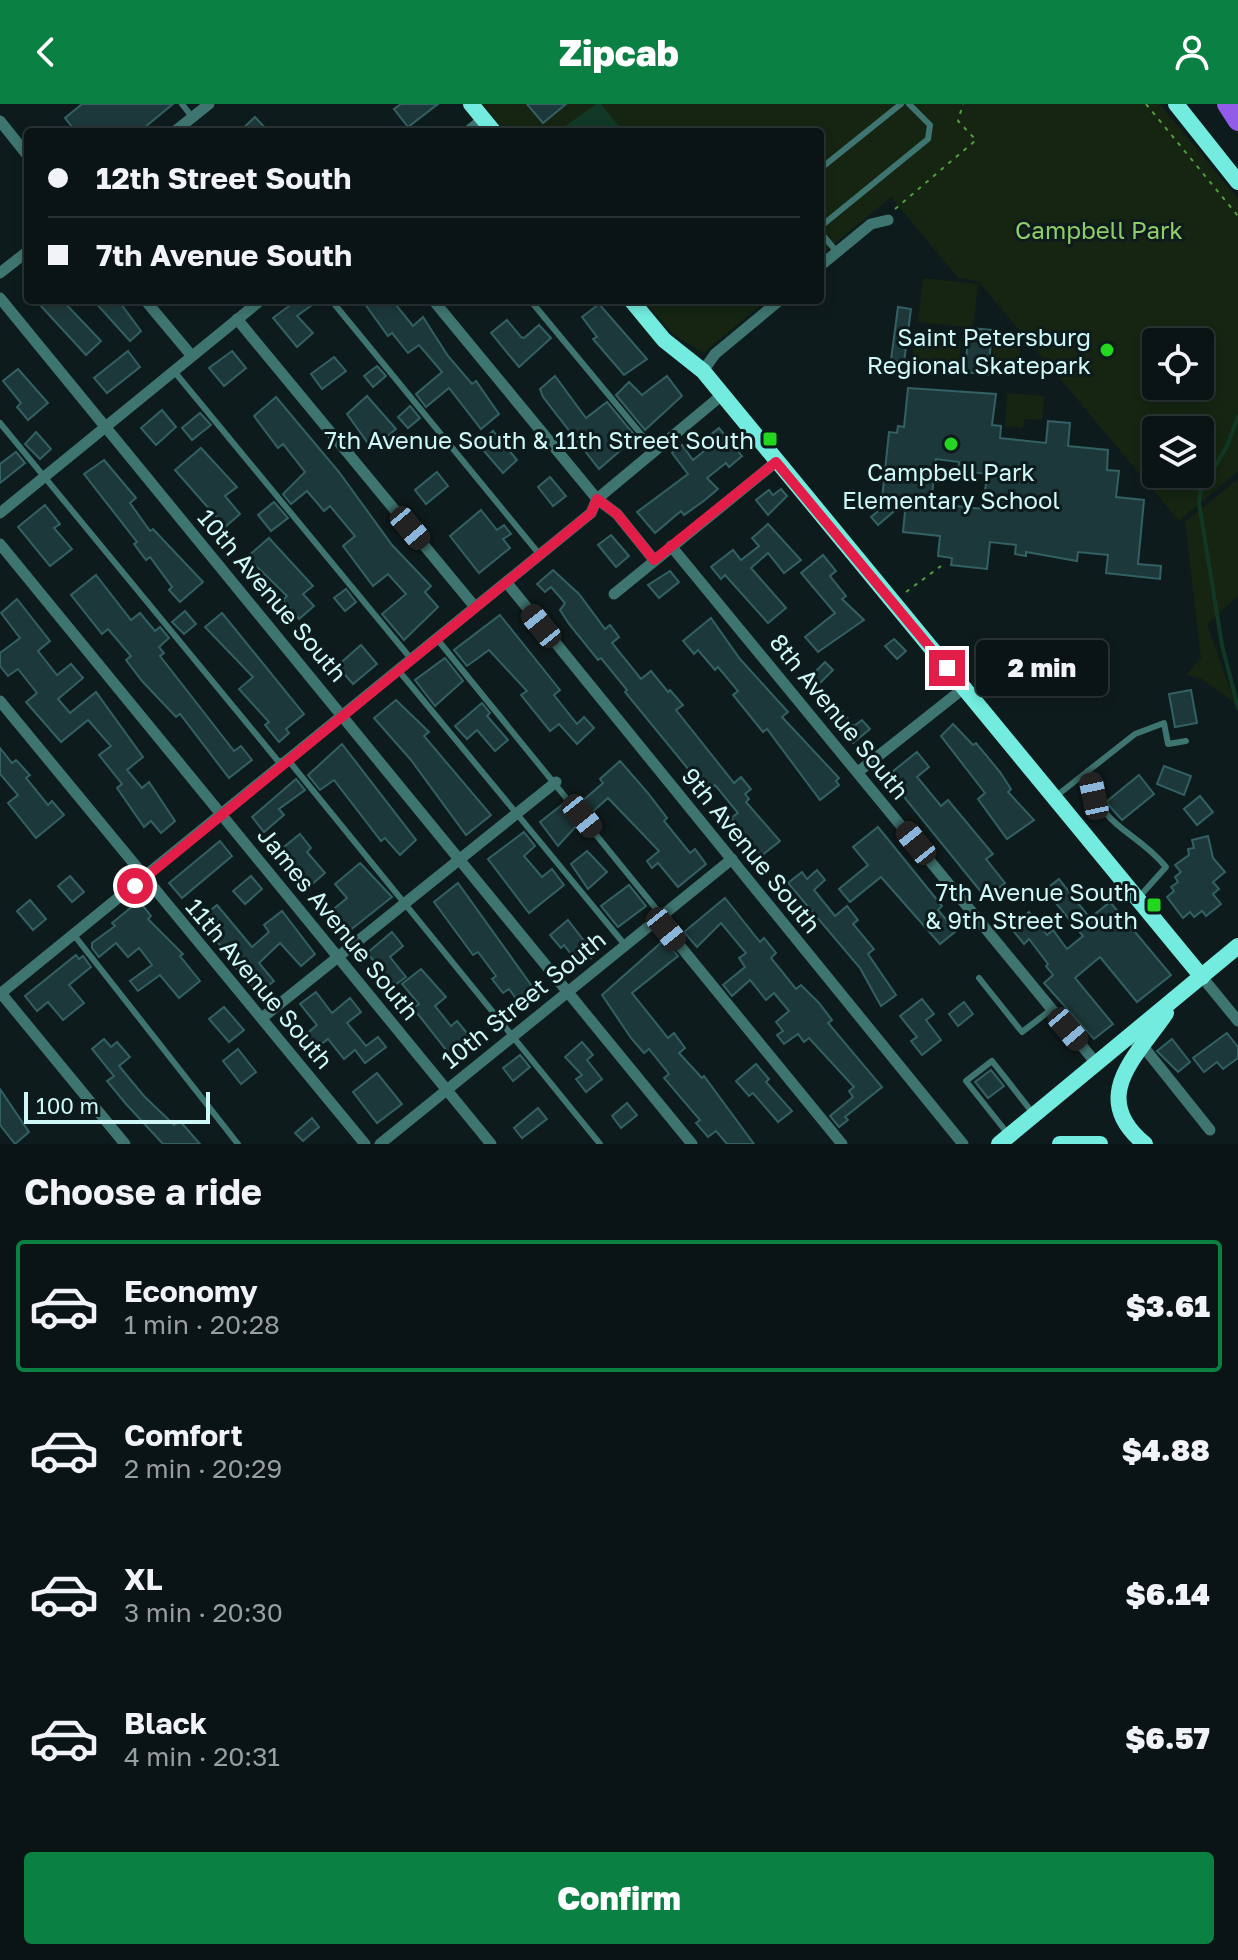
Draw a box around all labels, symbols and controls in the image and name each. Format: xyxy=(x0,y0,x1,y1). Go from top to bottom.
icon: back xyxy=(24,30,68,74)
icon: person xyxy=(1170,30,1214,74)
text: Zipcab xyxy=(559,31,679,74)
text: 12th Street South xyxy=(96,160,351,196)
park label: Campbell Park xyxy=(1015,215,1183,244)
text: 7th Avenue South xyxy=(96,237,352,273)
place label: Saint Petersburg Regional Skatepark xyxy=(867,322,1091,379)
map controls xyxy=(1142,328,1214,488)
button: locate xyxy=(1142,328,1214,400)
marker: Saint Petersburg Regional Skatepark xyxy=(1098,341,1116,359)
button: layers xyxy=(1142,416,1214,488)
place label: 7th Avenue South & 11th Street South xyxy=(324,425,754,454)
marker: 7th Avenue South & 11th Street South xyxy=(761,430,779,448)
marker: Campbell Park Elementary School xyxy=(942,435,960,453)
place label: Campbell Park Elementary School xyxy=(842,457,1060,514)
car xyxy=(385,502,435,554)
street label: 10th Avenue South xyxy=(192,503,354,687)
car xyxy=(517,600,565,652)
street label: 8th Avenue South xyxy=(764,627,916,805)
callout: 2 min xyxy=(975,640,1107,696)
route end xyxy=(929,650,965,686)
text: 2 min xyxy=(1008,652,1076,683)
street label: 9th Avenue South xyxy=(676,762,828,938)
car xyxy=(1077,770,1111,822)
car xyxy=(558,790,606,842)
car xyxy=(892,817,940,869)
street label: James Avenue South xyxy=(252,821,426,1025)
route start xyxy=(117,868,153,904)
place label: 7th Avenue South & 9th Street South xyxy=(925,877,1138,934)
street label: 11th Avenue South xyxy=(180,892,340,1074)
marker: 7th Avenue South & 9th Street South xyxy=(1145,896,1163,914)
car xyxy=(642,903,690,955)
street label: 10th Street South xyxy=(435,924,611,1074)
car xyxy=(1043,1003,1093,1055)
scale bar xyxy=(24,1088,210,1124)
text: 100 m xyxy=(36,1092,99,1119)
text: Choose a ride xyxy=(24,1170,262,1213)
icon: car xyxy=(28,1270,100,1342)
text: Economy xyxy=(124,1273,258,1309)
text: $3.61 xyxy=(1126,1288,1210,1324)
text: 1 min · 20:28 xyxy=(124,1309,280,1340)
icon: car xyxy=(28,1414,100,1486)
text: Comfort xyxy=(124,1417,243,1453)
text: $4.88 xyxy=(1122,1432,1210,1468)
text: 2 min · 20:29 xyxy=(124,1453,282,1484)
icon: car xyxy=(28,1558,100,1630)
text: XL xyxy=(124,1561,163,1597)
text: $6.14 xyxy=(1126,1576,1210,1612)
text: 3 min · 20:30 xyxy=(124,1597,283,1628)
icon: car xyxy=(28,1702,100,1774)
text: Black xyxy=(124,1705,207,1741)
text: $6.57 xyxy=(1125,1720,1210,1756)
text: 4 min · 20:31 xyxy=(124,1741,280,1772)
button: Confirm xyxy=(24,1852,1214,1944)

